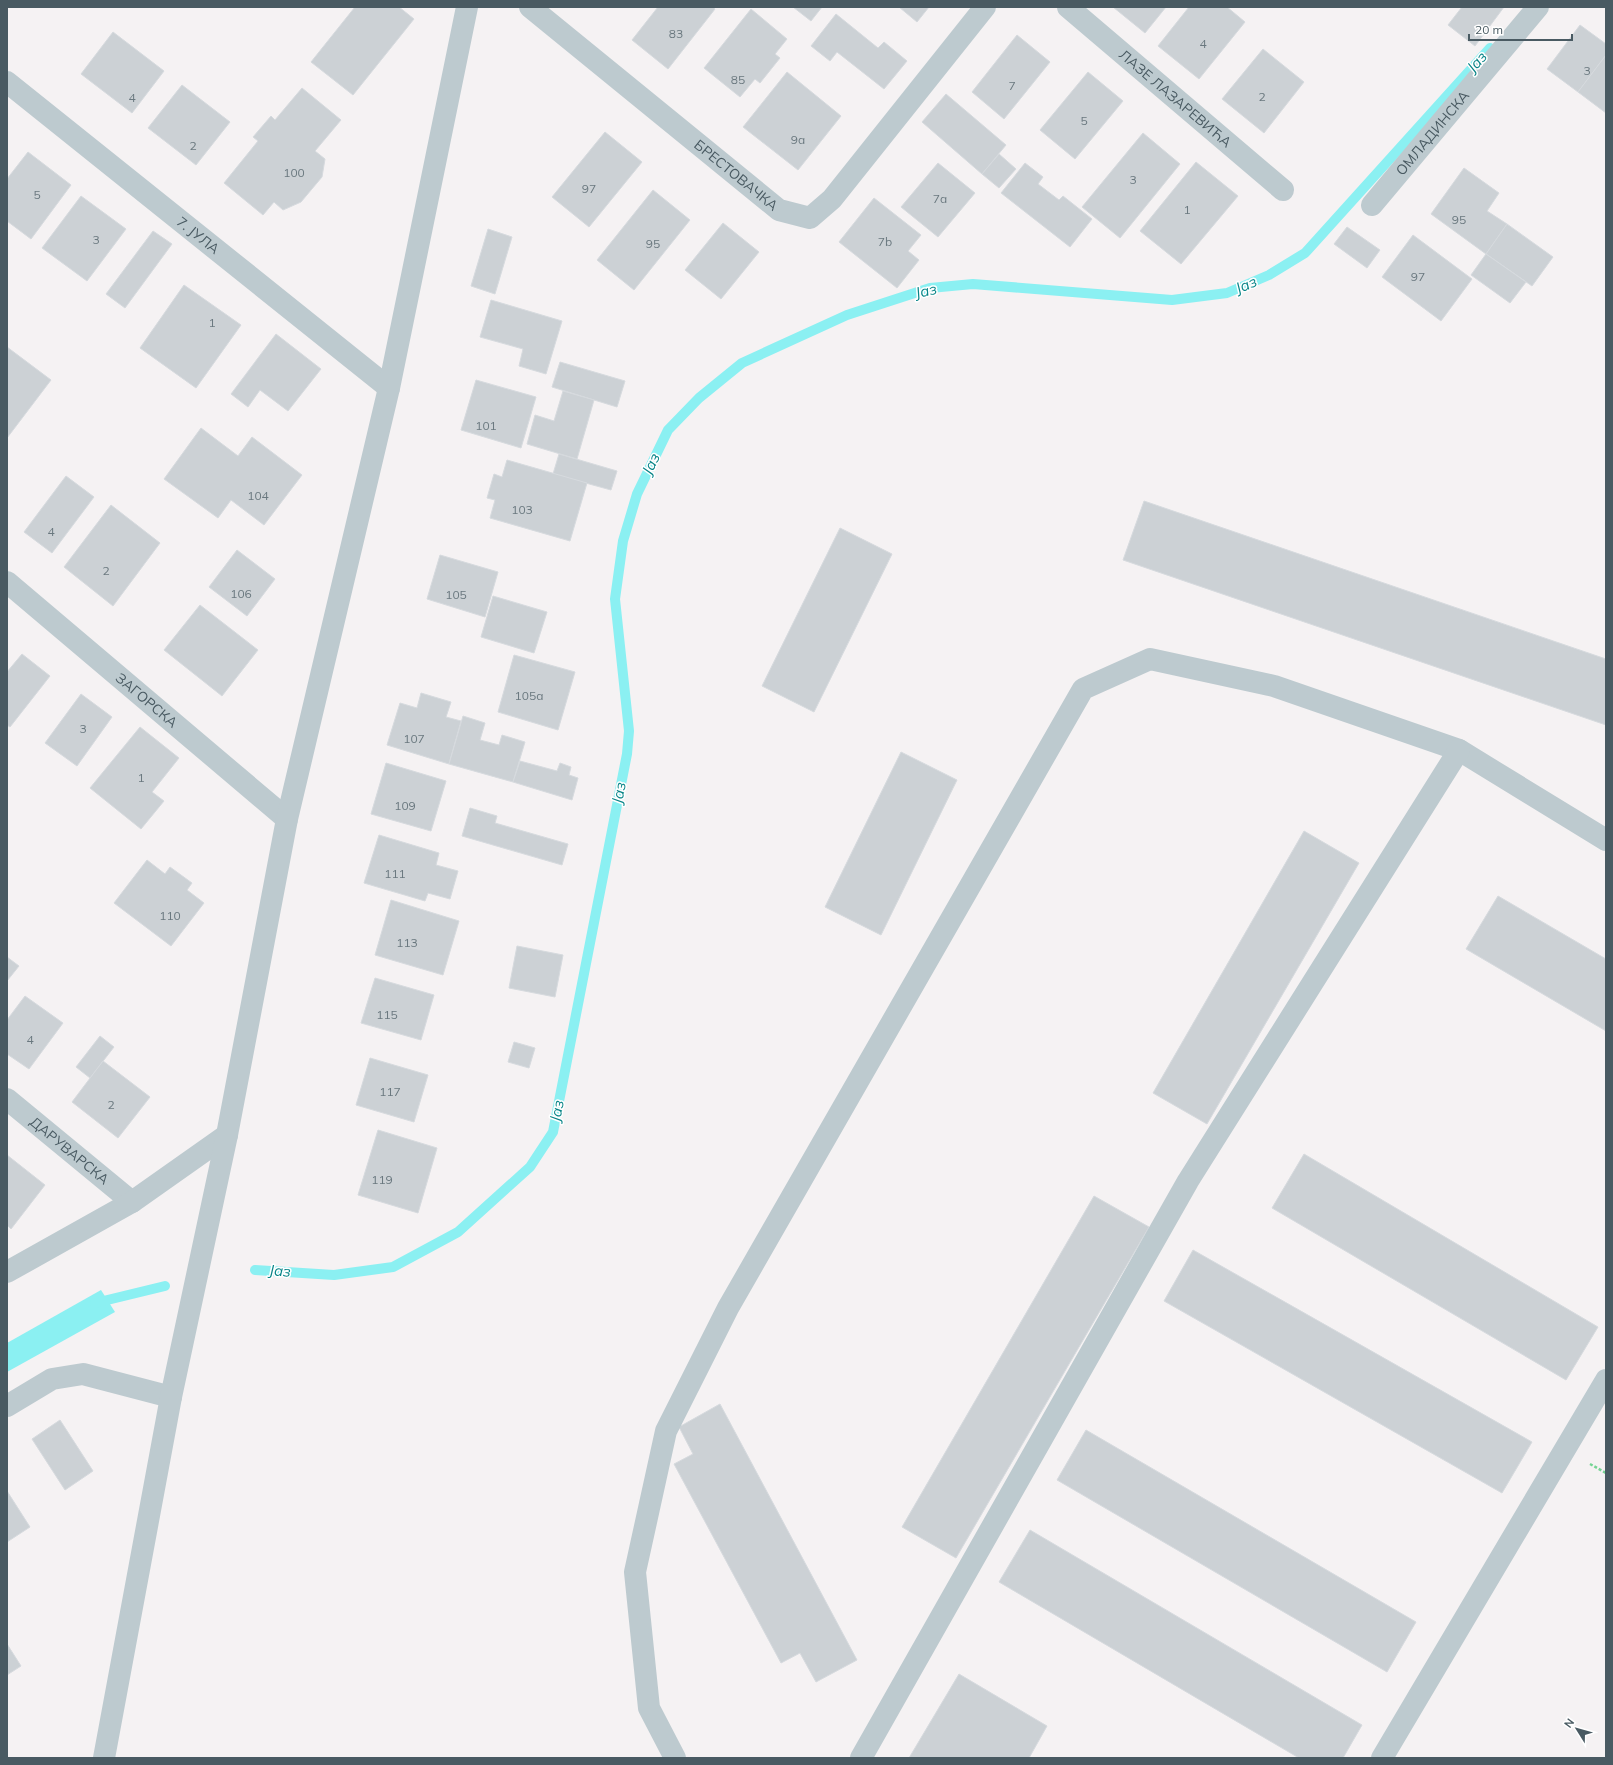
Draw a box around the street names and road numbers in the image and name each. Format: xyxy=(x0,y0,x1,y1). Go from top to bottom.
street label: ЛАЗЕ ЛАЗАРЕВИЋА xyxy=(1115,46,1236,152)
street label: ОМЛАДИНСКА xyxy=(1392,86,1473,179)
street label: БРЕСТОВАЧКА xyxy=(691,136,782,215)
street label: 7. ЈУЛА xyxy=(173,212,224,258)
street label: ЗАГОРСКА xyxy=(112,669,182,732)
street label: ДАРУВАРСКА xyxy=(26,1113,113,1189)

